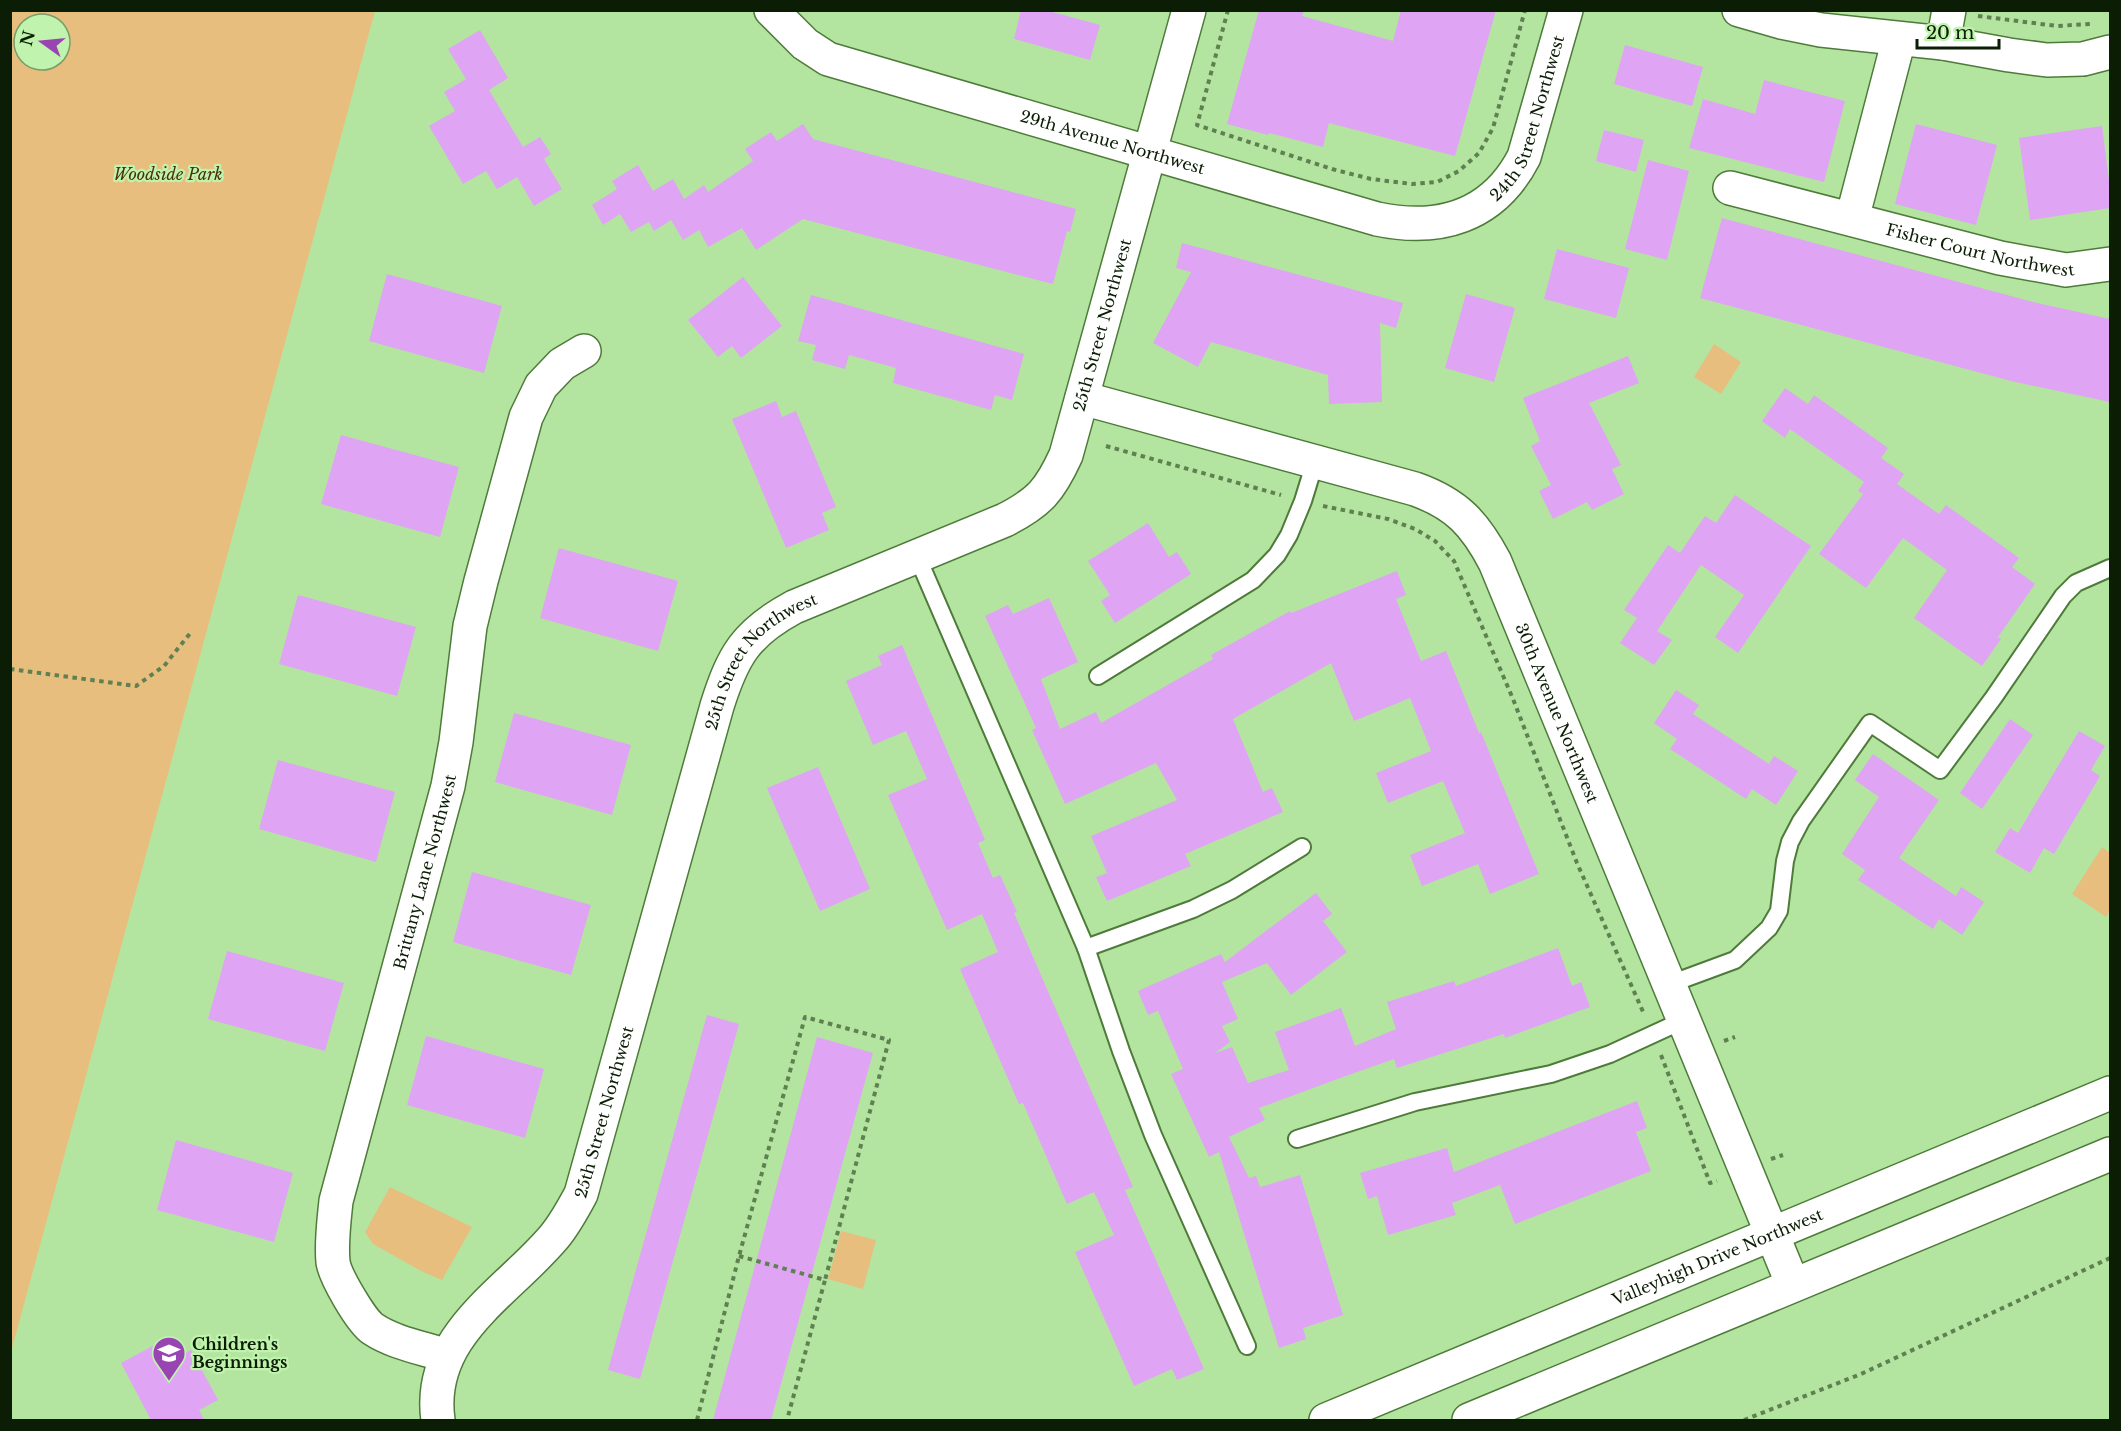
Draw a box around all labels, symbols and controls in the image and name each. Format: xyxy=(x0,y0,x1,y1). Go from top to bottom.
north arrow xyxy=(12,12,72,72)
scale bar xyxy=(1917,12,2000,50)
text: 20 m xyxy=(1926,22,1974,44)
text: N xyxy=(16,28,39,48)
street label: 24th Street Northwest xyxy=(1486,33,1568,205)
street label: 29th Avenue Northwest xyxy=(1018,106,1207,178)
park label: Woodside Park xyxy=(113,164,223,184)
street label: Fisher Court Northwest xyxy=(1884,219,2076,280)
street label: 25th Street Northwest xyxy=(1069,236,1135,413)
street label: 25th Street Northwest xyxy=(701,589,820,732)
street label: 30th Avenue Northwest xyxy=(1511,620,1603,806)
street label: Brittany Lane Northwest xyxy=(389,773,460,972)
street label: 25th Street Northwest xyxy=(570,1023,637,1200)
street label: Valleyhigh Drive Northwest xyxy=(1608,1204,1826,1310)
place label: Children's Beginnings xyxy=(192,1334,288,1372)
school or university icon: Children's Beginnings xyxy=(151,1335,187,1382)

